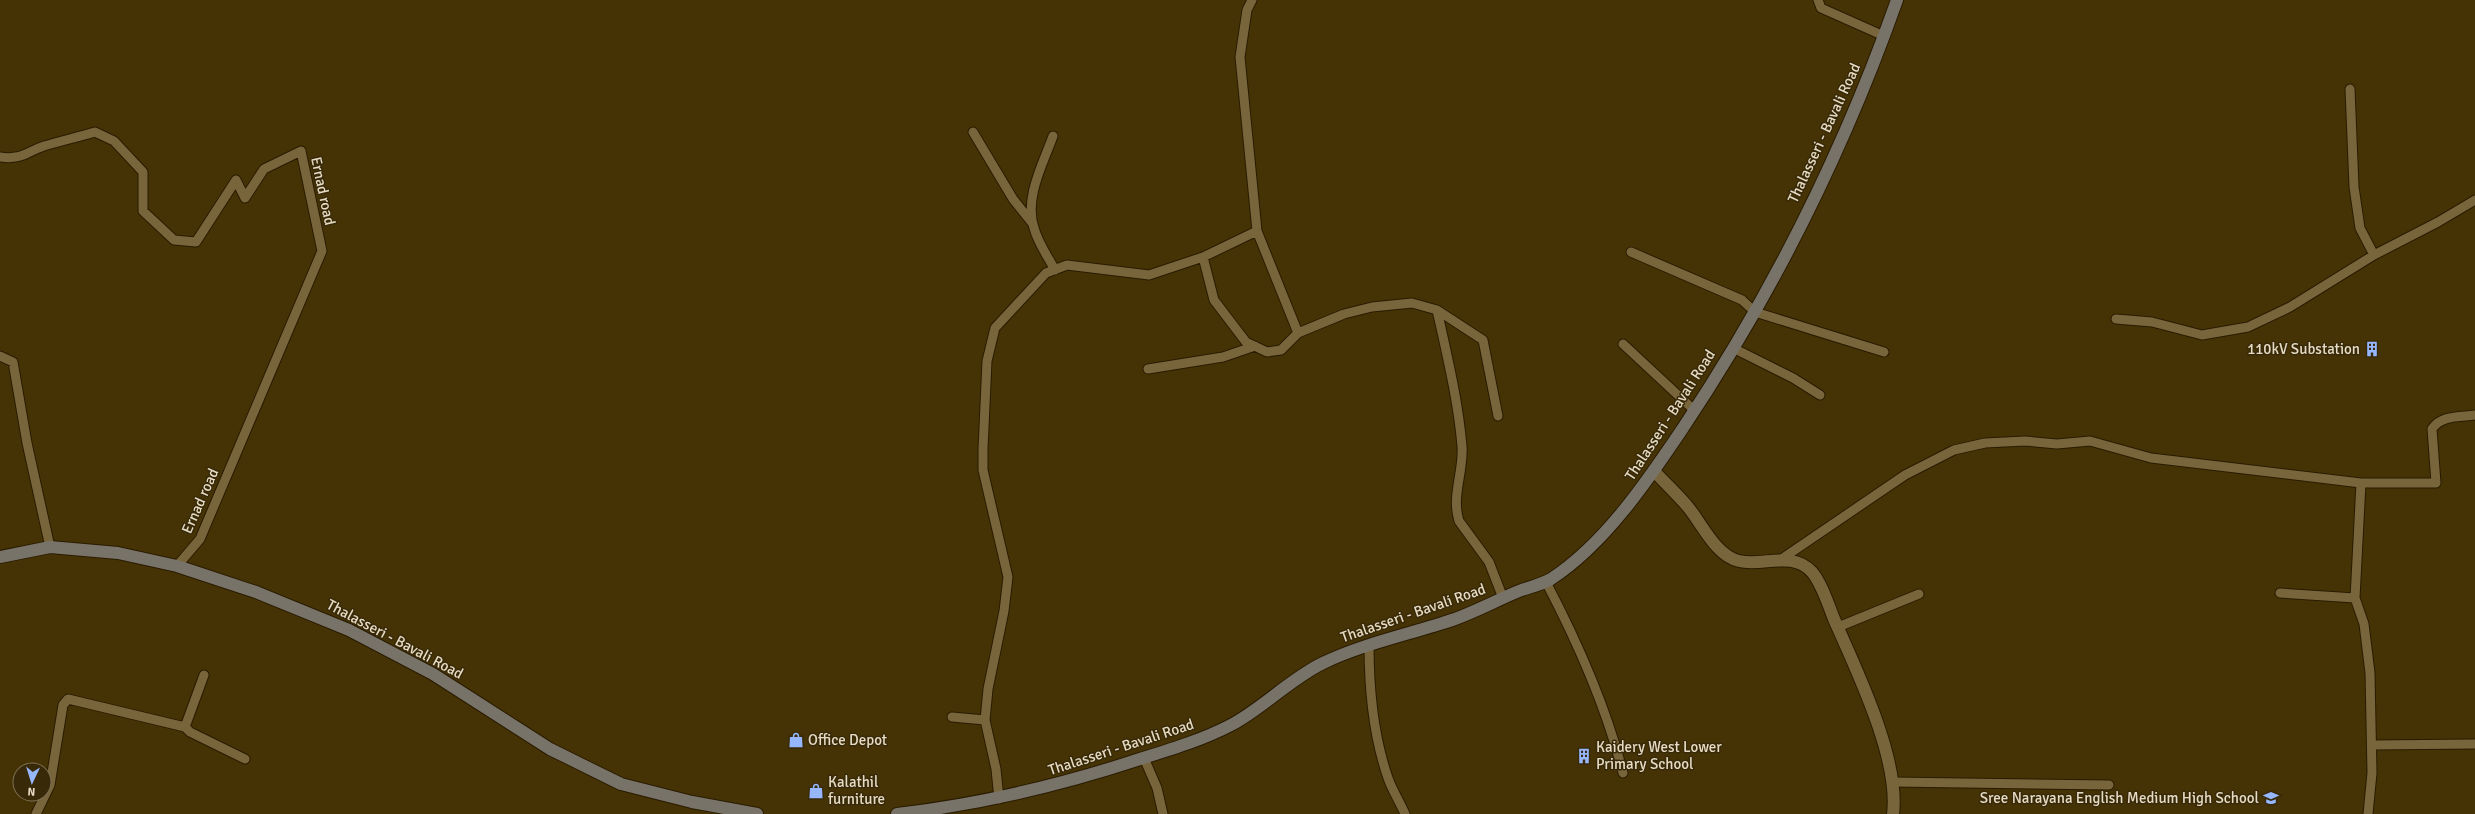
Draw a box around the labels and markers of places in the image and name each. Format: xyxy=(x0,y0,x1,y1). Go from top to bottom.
place label: 110kV Substation xyxy=(2247,340,2360,358)
building icon: 110kV Substation xyxy=(2363,340,2381,358)
shop icon: Office Depot xyxy=(787,731,805,749)
place label: Office Depot xyxy=(808,731,887,749)
place label: Kaidery West Lower Primary School xyxy=(1596,738,1722,773)
building icon: Kaidery West Lower Primary School xyxy=(1575,747,1593,765)
place label: Kalathil furniture xyxy=(828,773,885,808)
shop icon: Kalathil furniture xyxy=(807,782,825,800)
place label: Sree Narayana English Medium High School xyxy=(1980,789,2259,807)
school or university icon: Sree Narayana English Medium High School xyxy=(2262,789,2280,807)

